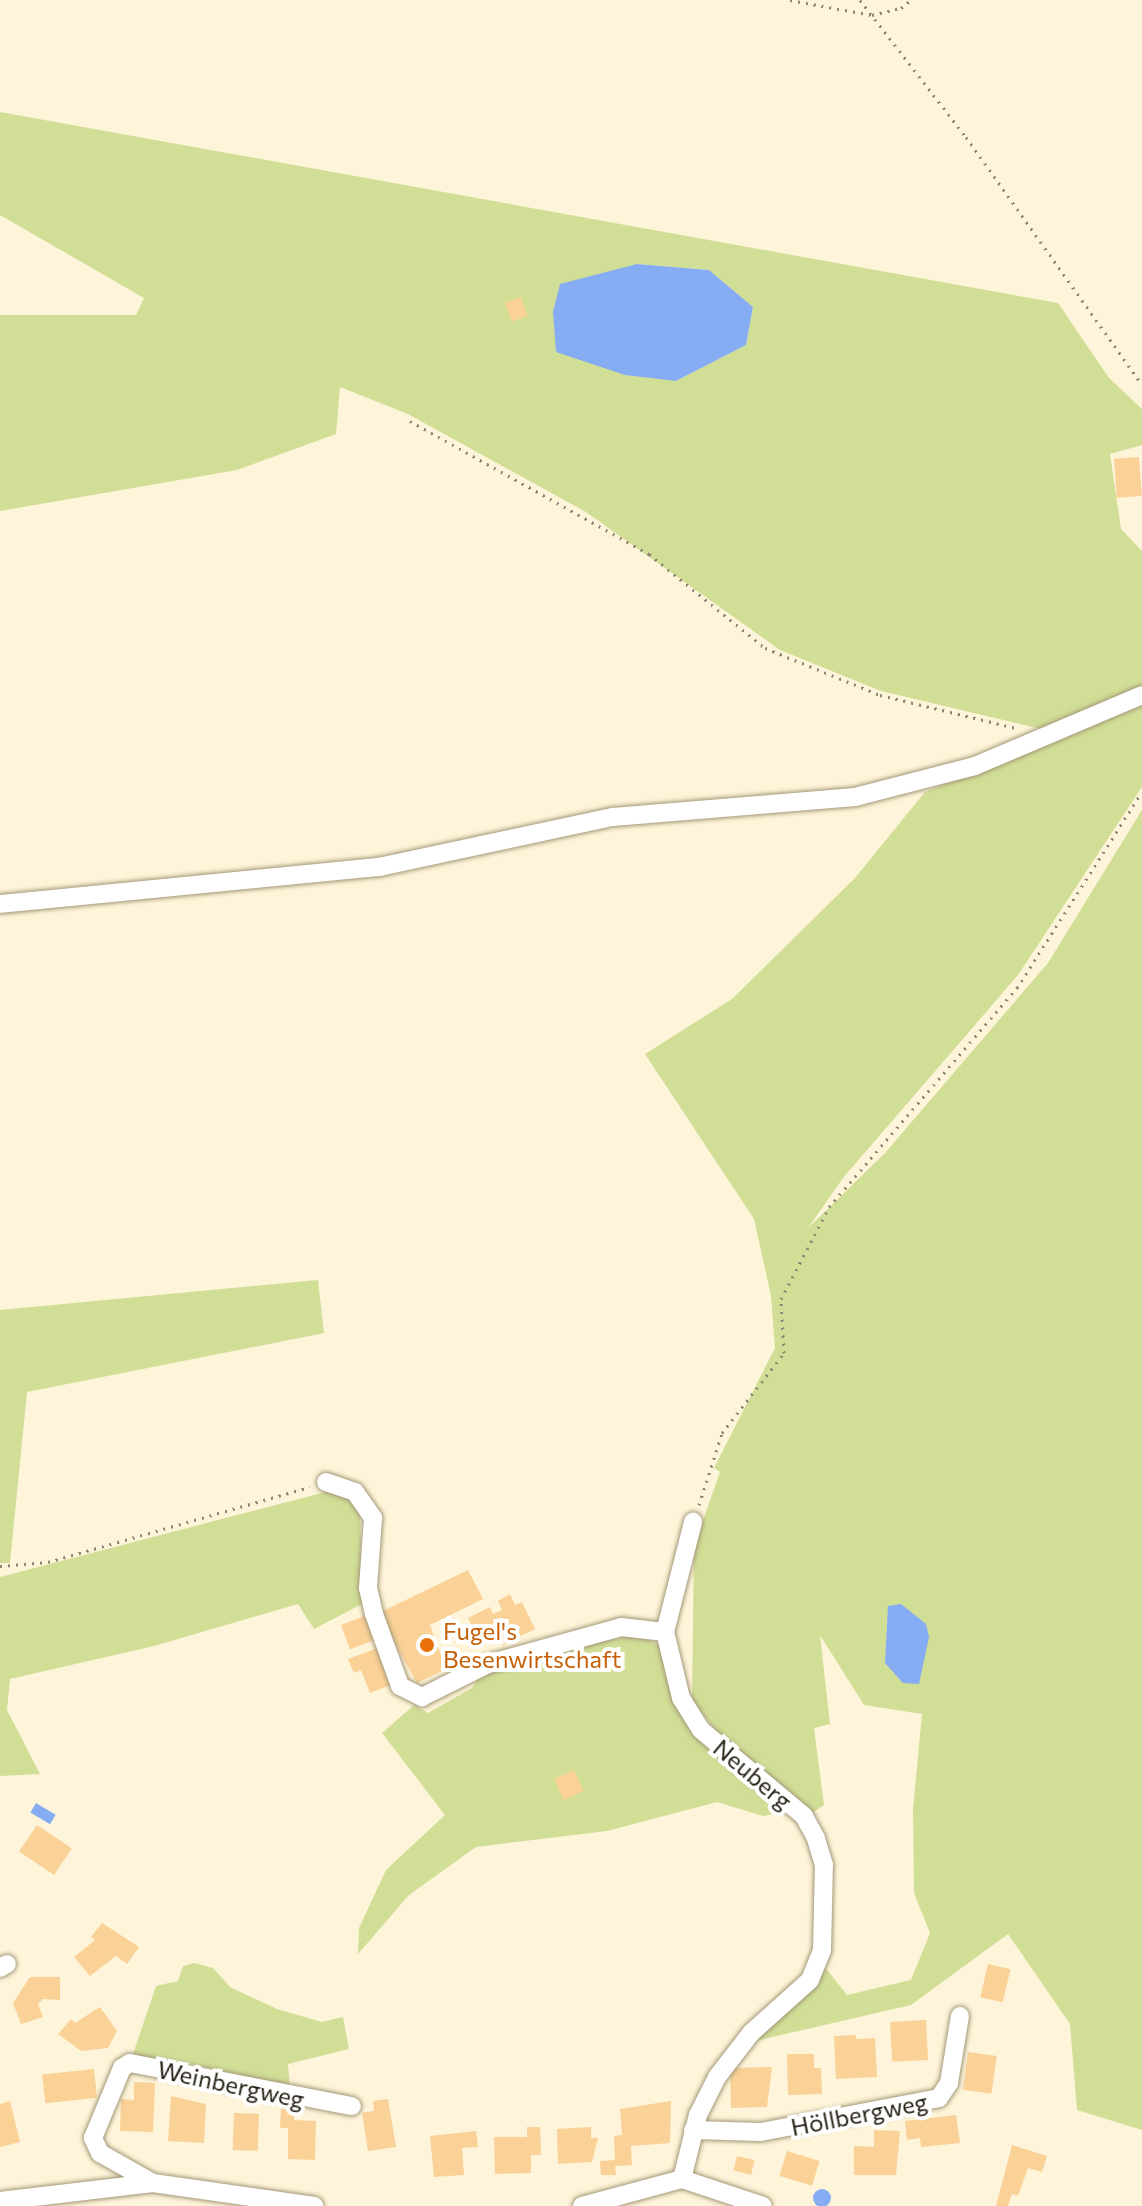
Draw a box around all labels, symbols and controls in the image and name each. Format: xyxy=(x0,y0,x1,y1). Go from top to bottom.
place label: Fugel's Besenwirtschaft xyxy=(443,1617,621,1673)
marker: Fugel's Besenwirtschaft xyxy=(418,1636,436,1654)
street label: Neuberg xyxy=(708,1733,798,1815)
street label: Weinbergweg xyxy=(155,2054,307,2114)
street label: Höllbergweg xyxy=(788,2087,930,2141)

